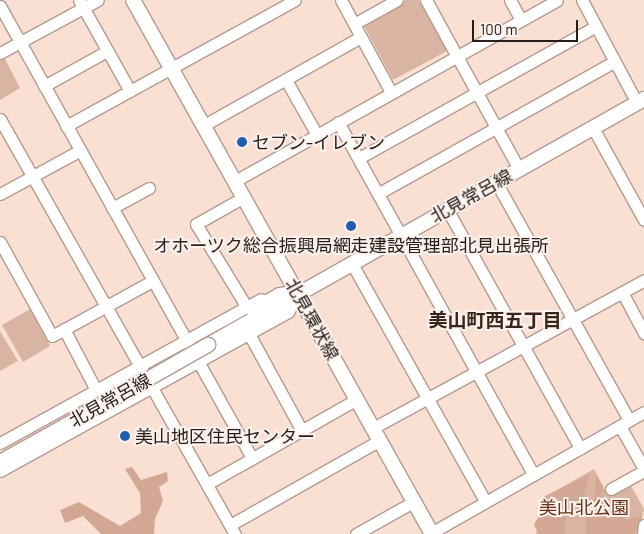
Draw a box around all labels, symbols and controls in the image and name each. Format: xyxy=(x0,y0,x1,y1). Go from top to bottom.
scale bar xyxy=(474,10,580,42)
text: 100 m xyxy=(480,20,518,38)
place label: セブン-イレブン xyxy=(252,131,385,153)
marker: セブン-イレブン xyxy=(236,136,248,148)
street label: 北見常呂線 xyxy=(426,165,516,227)
marker: オホーツク総合振興局網走建設管理部北見出張所 xyxy=(345,220,357,232)
place label: オホーツク総合振興局網走建設管理部北見出張所 xyxy=(153,234,549,256)
street label: 北見環状線 xyxy=(281,274,343,364)
district label: 美山町西五丁目 xyxy=(429,309,561,331)
street label: 北見常呂線 xyxy=(65,369,155,431)
place label: 美山地区住民センター xyxy=(135,425,315,447)
marker: 美山地区住民センター xyxy=(119,430,131,442)
park label: 美山北公園 xyxy=(539,496,629,518)

